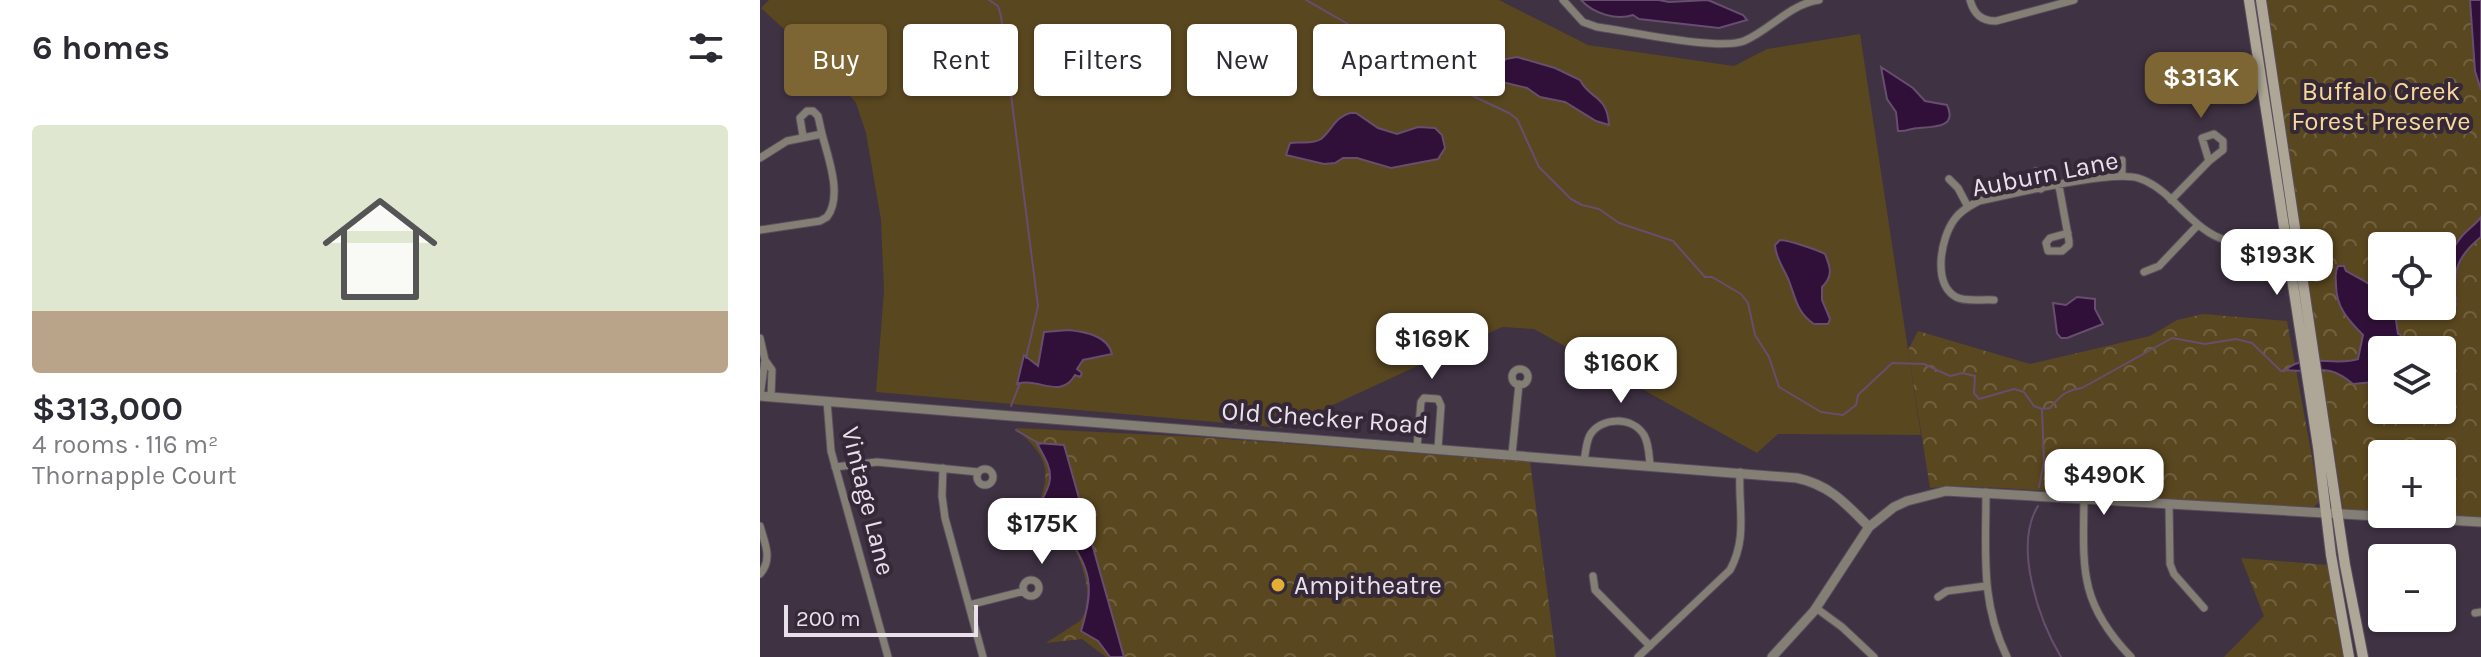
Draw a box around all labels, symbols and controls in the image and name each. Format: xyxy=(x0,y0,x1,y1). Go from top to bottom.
chip: Buy xyxy=(784,24,887,96)
chip: Rent xyxy=(903,24,1018,96)
chip: Filters xyxy=(1034,24,1171,96)
chip: New xyxy=(1187,24,1297,96)
chip: Apartment xyxy=(1313,24,1505,96)
icon: filters xyxy=(684,26,728,70)
text: 6 homes xyxy=(32,28,170,68)
pin: $313K xyxy=(2145,52,2257,120)
text: $313K xyxy=(2163,62,2239,93)
park label: Buffalo Creek Forest Preserve xyxy=(2291,76,2471,137)
street label: Auburn Lane xyxy=(1969,145,2121,203)
icon: home xyxy=(308,177,452,321)
pin: $193K xyxy=(2221,229,2333,297)
map controls xyxy=(2368,232,2456,632)
button: locate xyxy=(2368,232,2456,320)
text: $193K xyxy=(2239,239,2315,270)
pin: $169K xyxy=(1376,313,1488,381)
text: $169K xyxy=(1394,323,1470,354)
button: layers xyxy=(2368,336,2456,424)
pin: $160K xyxy=(1565,337,1677,405)
text: $160K xyxy=(1583,347,1659,378)
text: $313,000 xyxy=(32,389,183,429)
street label: Old Checker Road xyxy=(1220,395,1430,441)
street label: Vintage Lane xyxy=(835,424,901,578)
text: 4 rooms · 116 m² xyxy=(32,429,219,460)
button: + xyxy=(2368,440,2456,528)
pin: $490K xyxy=(2048,449,2160,517)
text: $490K xyxy=(2063,459,2145,490)
text: Thornapple Court xyxy=(32,460,237,491)
pin: $175K xyxy=(986,498,1098,566)
text: $175K xyxy=(1006,508,1078,539)
button: − xyxy=(2368,544,2456,632)
place label: Ampitheatre xyxy=(1294,570,1442,601)
marker: Ampitheatre xyxy=(1269,576,1287,594)
scale bar xyxy=(784,601,978,637)
text: 200 m xyxy=(796,606,861,632)

